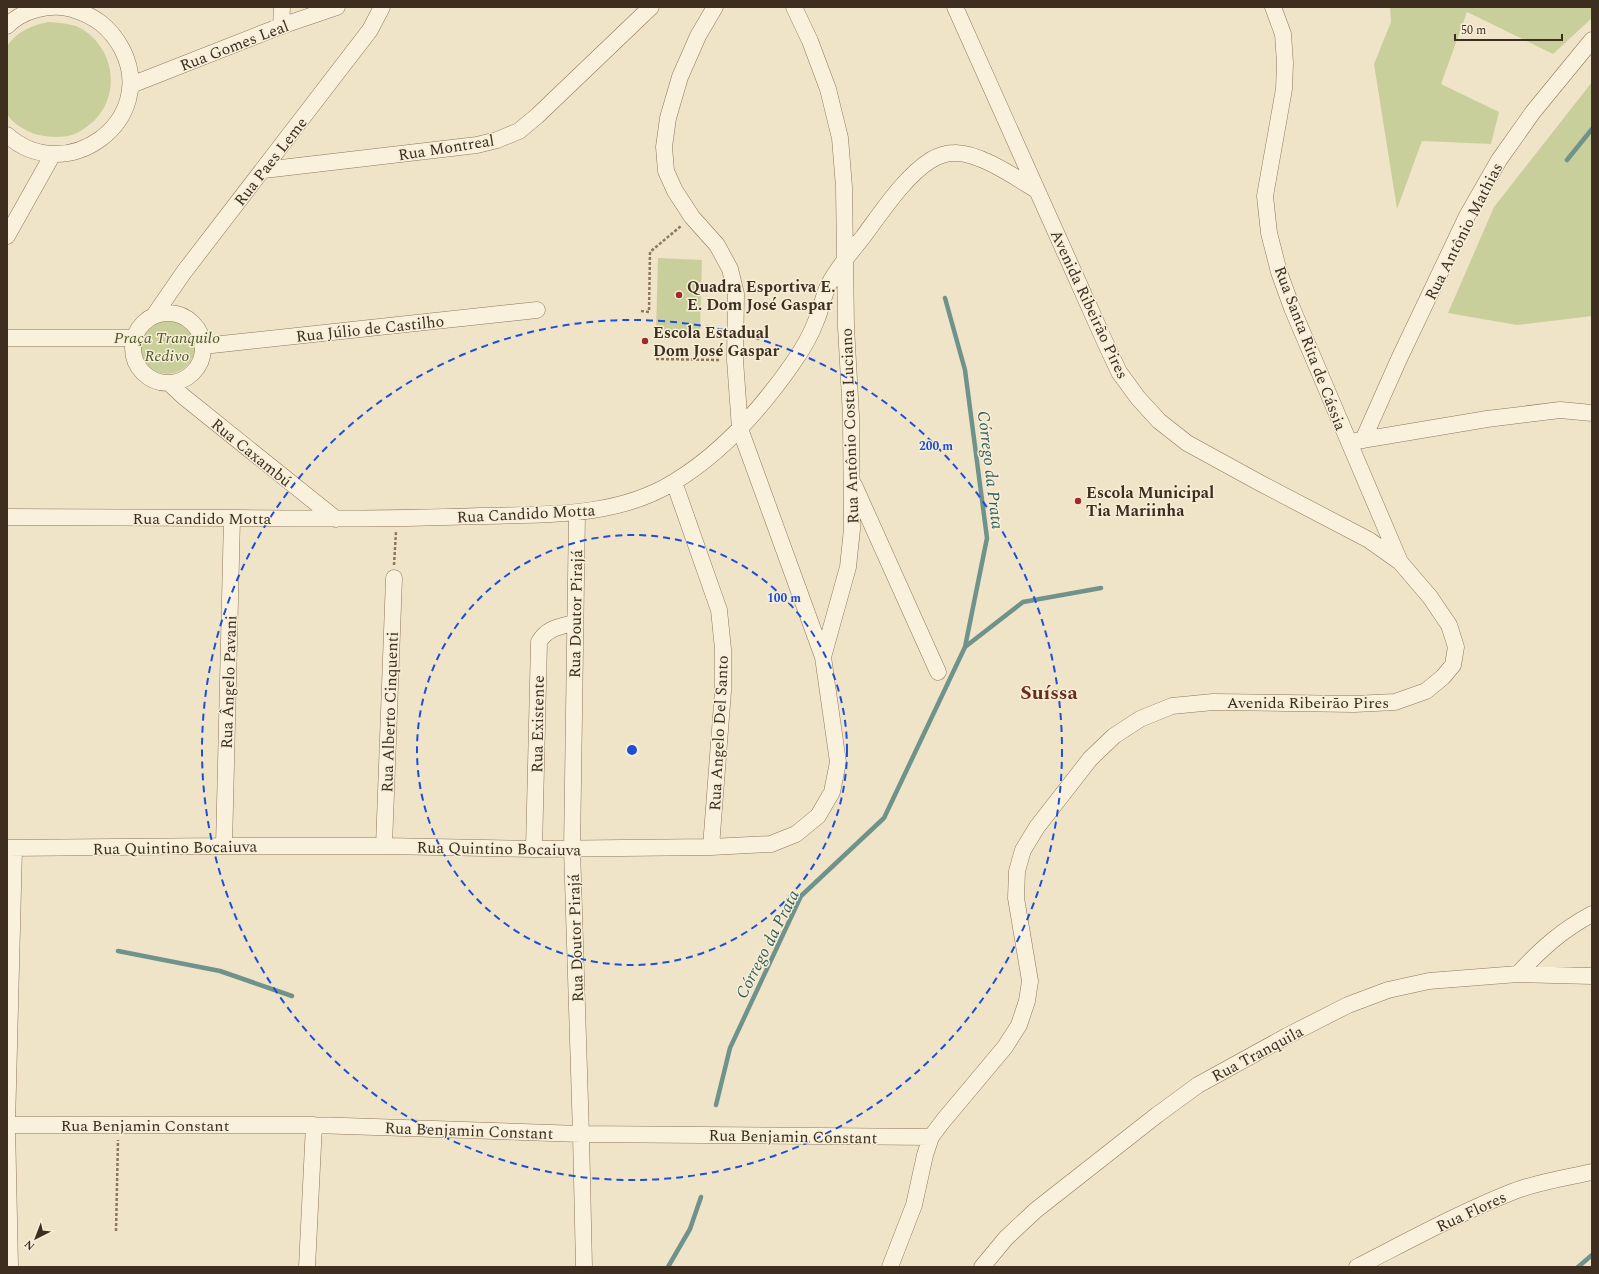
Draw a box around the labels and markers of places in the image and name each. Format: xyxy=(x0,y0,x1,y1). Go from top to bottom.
place label: Quadra Esportiva E. E. Dom José Gaspar xyxy=(687,275,835,317)
marker: Quadra Esportiva E. E. Dom José Gaspar xyxy=(674,290,684,300)
place label: Escola Estadual Dom José Gaspar xyxy=(653,321,780,363)
marker: Escola Estadual Dom José Gaspar xyxy=(640,336,650,346)
place label: Escola Municipal Tia Mariinha xyxy=(1086,481,1214,523)
marker: Escola Municipal Tia Mariinha xyxy=(1073,496,1083,506)
centre of rings xyxy=(625,743,639,757)

